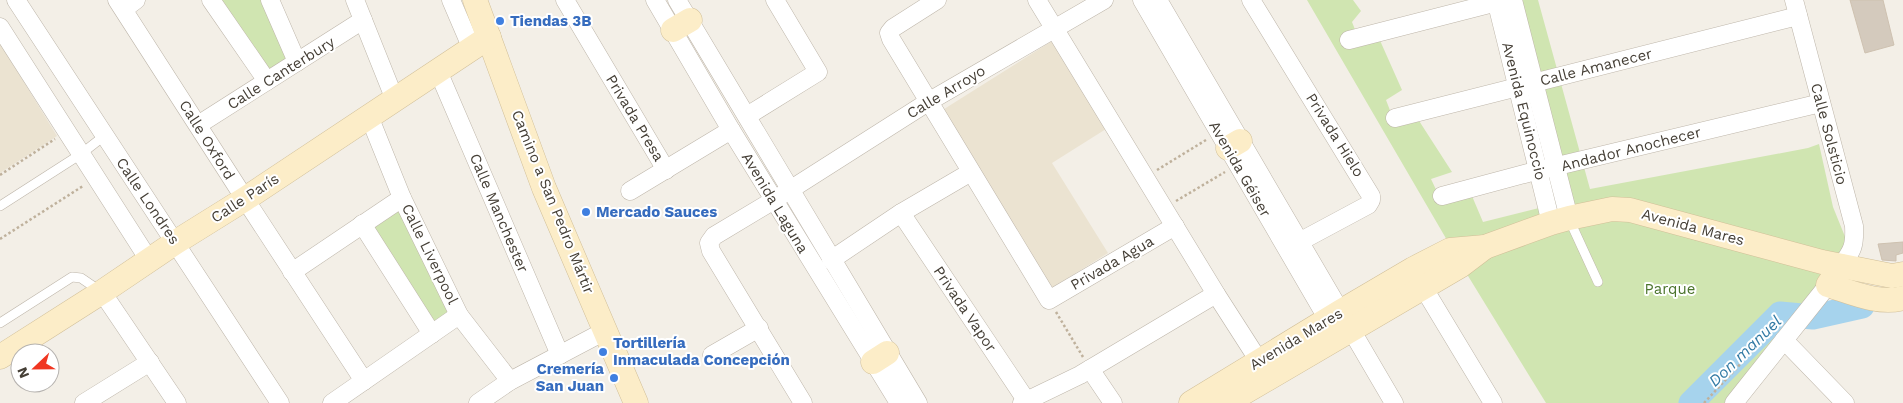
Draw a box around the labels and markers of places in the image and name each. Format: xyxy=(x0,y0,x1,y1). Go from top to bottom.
place label: Tiendas 3B xyxy=(510,12,591,30)
marker: Tiendas 3B xyxy=(494,15,506,27)
place label: Mercado Sauces xyxy=(596,203,717,221)
marker: Mercado Sauces xyxy=(580,206,592,218)
place label: Tortillería Inmaculada Concepción xyxy=(613,334,790,369)
marker: Tortillería Inmaculada Concepción xyxy=(597,346,609,358)
place label: Cremería San Juan xyxy=(536,360,604,395)
marker: Cremería San Juan xyxy=(608,372,620,384)

